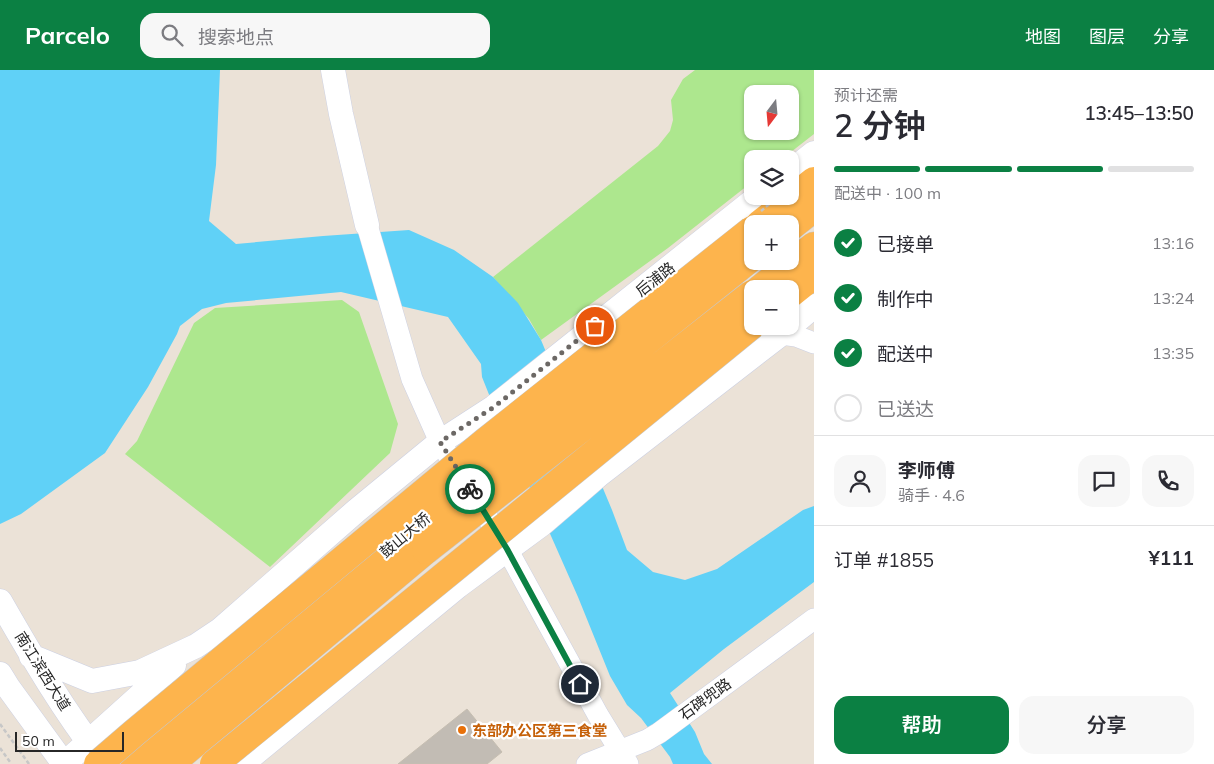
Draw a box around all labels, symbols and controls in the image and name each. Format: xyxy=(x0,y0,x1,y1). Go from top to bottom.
search box xyxy=(140,13,490,58)
text: Parcelo xyxy=(25,20,110,50)
icon: search xyxy=(158,21,186,49)
text: 搜索地点 xyxy=(198,25,274,49)
text: 地图 xyxy=(1025,25,1061,48)
text: 图层 xyxy=(1089,25,1125,48)
text: 分享 xyxy=(1153,25,1189,48)
north arrow xyxy=(744,85,799,140)
map controls xyxy=(744,85,799,335)
text: 预计还需 xyxy=(834,85,898,105)
text: 13:45–13:50 xyxy=(1084,101,1194,125)
text: 2 分钟 xyxy=(834,105,926,145)
button: layers xyxy=(744,150,799,205)
text: 配送中 · 100 m xyxy=(834,183,941,203)
button: + xyxy=(744,215,799,270)
icon: check xyxy=(834,229,862,257)
text: 已接单 xyxy=(877,232,934,256)
text: 13:16 xyxy=(1152,233,1194,253)
street label: 后浦路 xyxy=(631,258,679,300)
button: − xyxy=(744,280,799,335)
icon: check xyxy=(834,284,862,312)
text: 制作中 xyxy=(877,287,934,311)
text: 13:24 xyxy=(1152,288,1194,308)
pin xyxy=(574,305,616,347)
icon: bag xyxy=(581,312,609,340)
icon: check xyxy=(834,339,862,367)
text: 配送中 xyxy=(877,342,934,366)
text: 13:35 xyxy=(1152,343,1194,363)
text: 已送达 xyxy=(877,397,934,421)
button: person xyxy=(834,455,886,507)
button: chat xyxy=(1078,455,1130,507)
button: phone xyxy=(1142,455,1194,507)
text: 李师傅 xyxy=(898,458,955,482)
courier xyxy=(445,464,495,514)
icon: bike xyxy=(456,475,484,503)
text: 骑手 · 4.6 xyxy=(898,485,965,505)
street label: 鼓山大桥 xyxy=(376,508,434,562)
text: ¥111 xyxy=(1148,546,1194,570)
text: 订单 #1855 xyxy=(834,548,934,572)
street label: 南江滨西大道 xyxy=(11,628,75,714)
pin xyxy=(559,663,601,705)
icon: home xyxy=(566,670,594,698)
street label: 石碑兜路 xyxy=(675,674,735,724)
button: 帮助 xyxy=(834,696,1009,754)
button: 分享 xyxy=(1019,696,1194,754)
place label: 东部办公区第三食堂 xyxy=(472,721,607,740)
marker: 东部办公区第三食堂 xyxy=(456,724,468,736)
scale bar xyxy=(15,729,124,752)
text: 50 m xyxy=(22,732,55,750)

